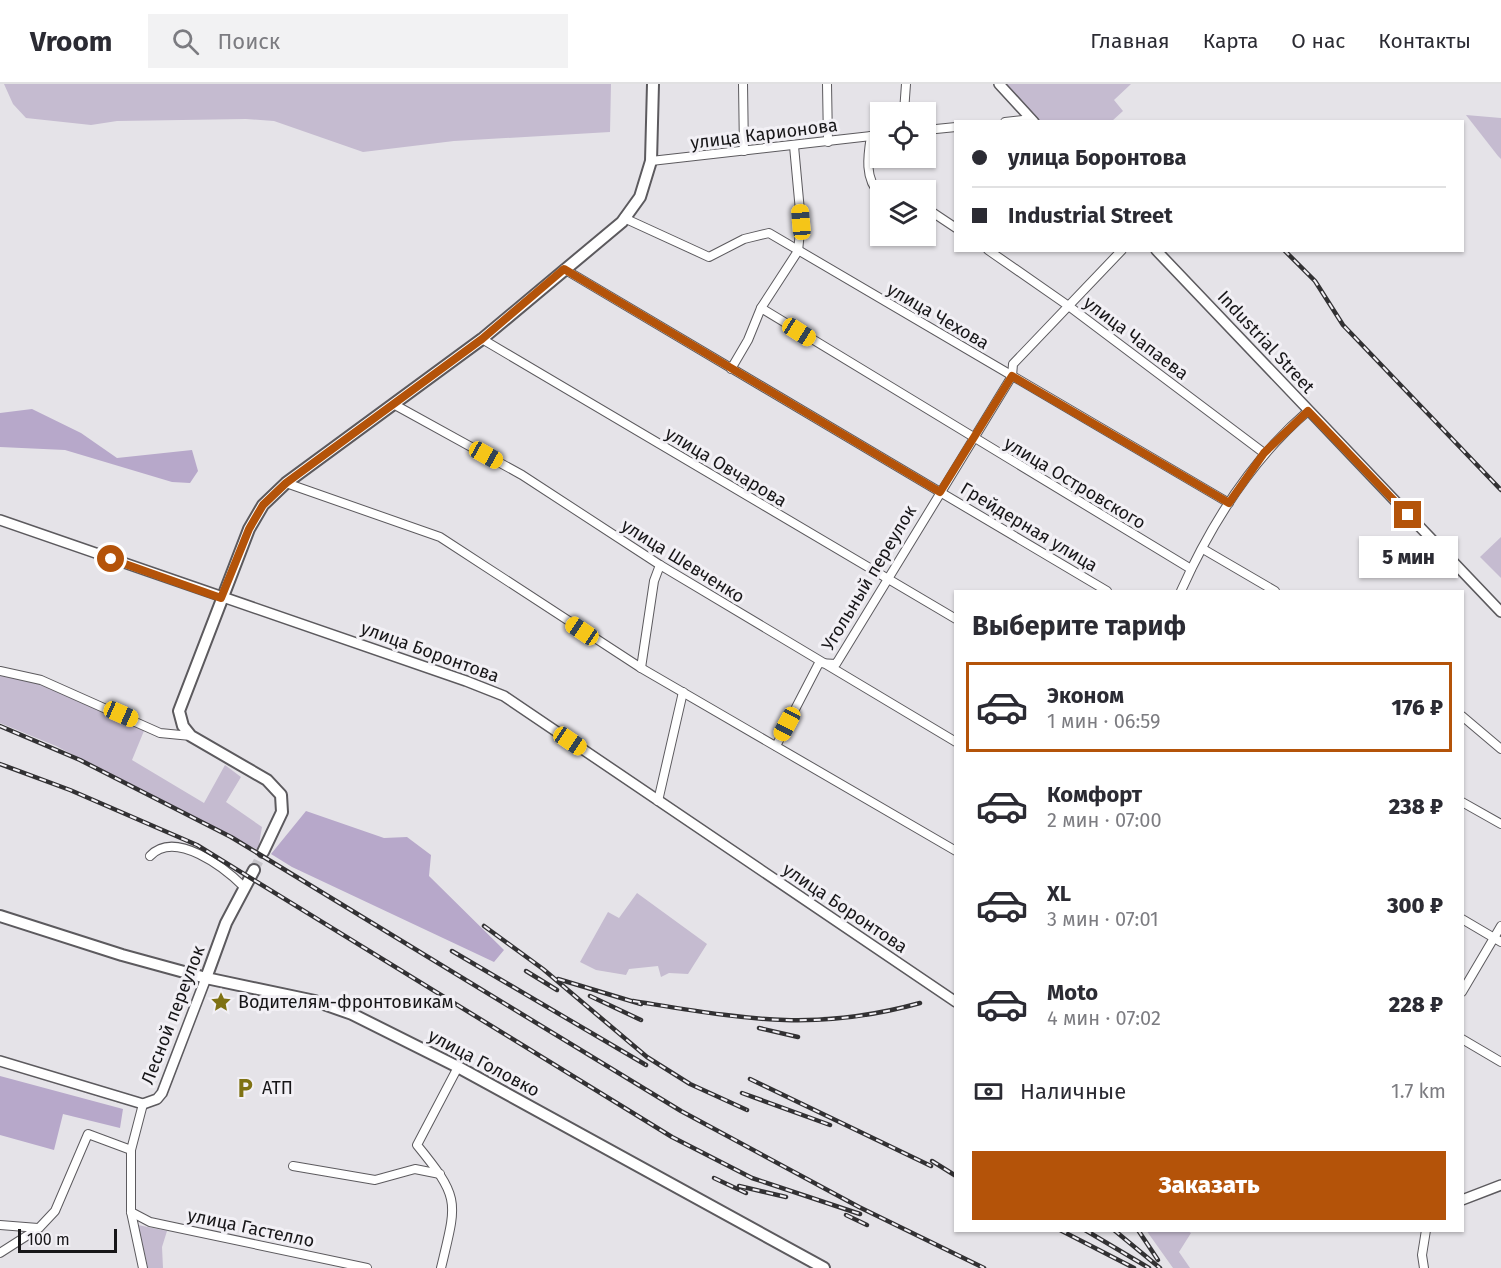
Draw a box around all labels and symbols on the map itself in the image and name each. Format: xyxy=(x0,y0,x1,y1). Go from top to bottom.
street label: улица Карионова xyxy=(689,114,839,154)
car xyxy=(790,203,812,241)
street label: улица Чехова xyxy=(883,278,993,354)
street label: Industrial Street xyxy=(1213,286,1320,398)
street label: улица Чапаева xyxy=(1079,291,1193,385)
car xyxy=(779,315,819,349)
street label: улица Овчарова xyxy=(661,422,791,512)
street label: улица Островского xyxy=(1000,432,1150,534)
car xyxy=(466,438,506,472)
street label: Грейдерная улица xyxy=(956,477,1102,577)
street label: Угольный переулок xyxy=(817,501,921,655)
route end xyxy=(1394,501,1421,528)
street label: улица Шевченко xyxy=(617,514,749,608)
callout: 5 мин xyxy=(1358,536,1458,578)
route start xyxy=(97,545,124,572)
car xyxy=(562,613,602,649)
street label: улица Боронтова xyxy=(358,617,502,687)
car xyxy=(101,698,141,730)
car xyxy=(771,704,803,744)
car xyxy=(550,723,590,759)
street label: улица Боронтова xyxy=(778,858,912,958)
street label: Лесной переулок xyxy=(136,942,210,1087)
place icon: Водителям-фронтовикам xyxy=(209,990,233,1014)
place label: Водителям-фронтовикам xyxy=(238,991,454,1013)
street label: улица Головко xyxy=(424,1024,544,1102)
parking icon: АТП xyxy=(233,1076,257,1100)
place label: АТП xyxy=(262,1077,293,1099)
street label: улица Гастелло xyxy=(186,1204,316,1252)
scale bar xyxy=(18,1226,117,1254)

